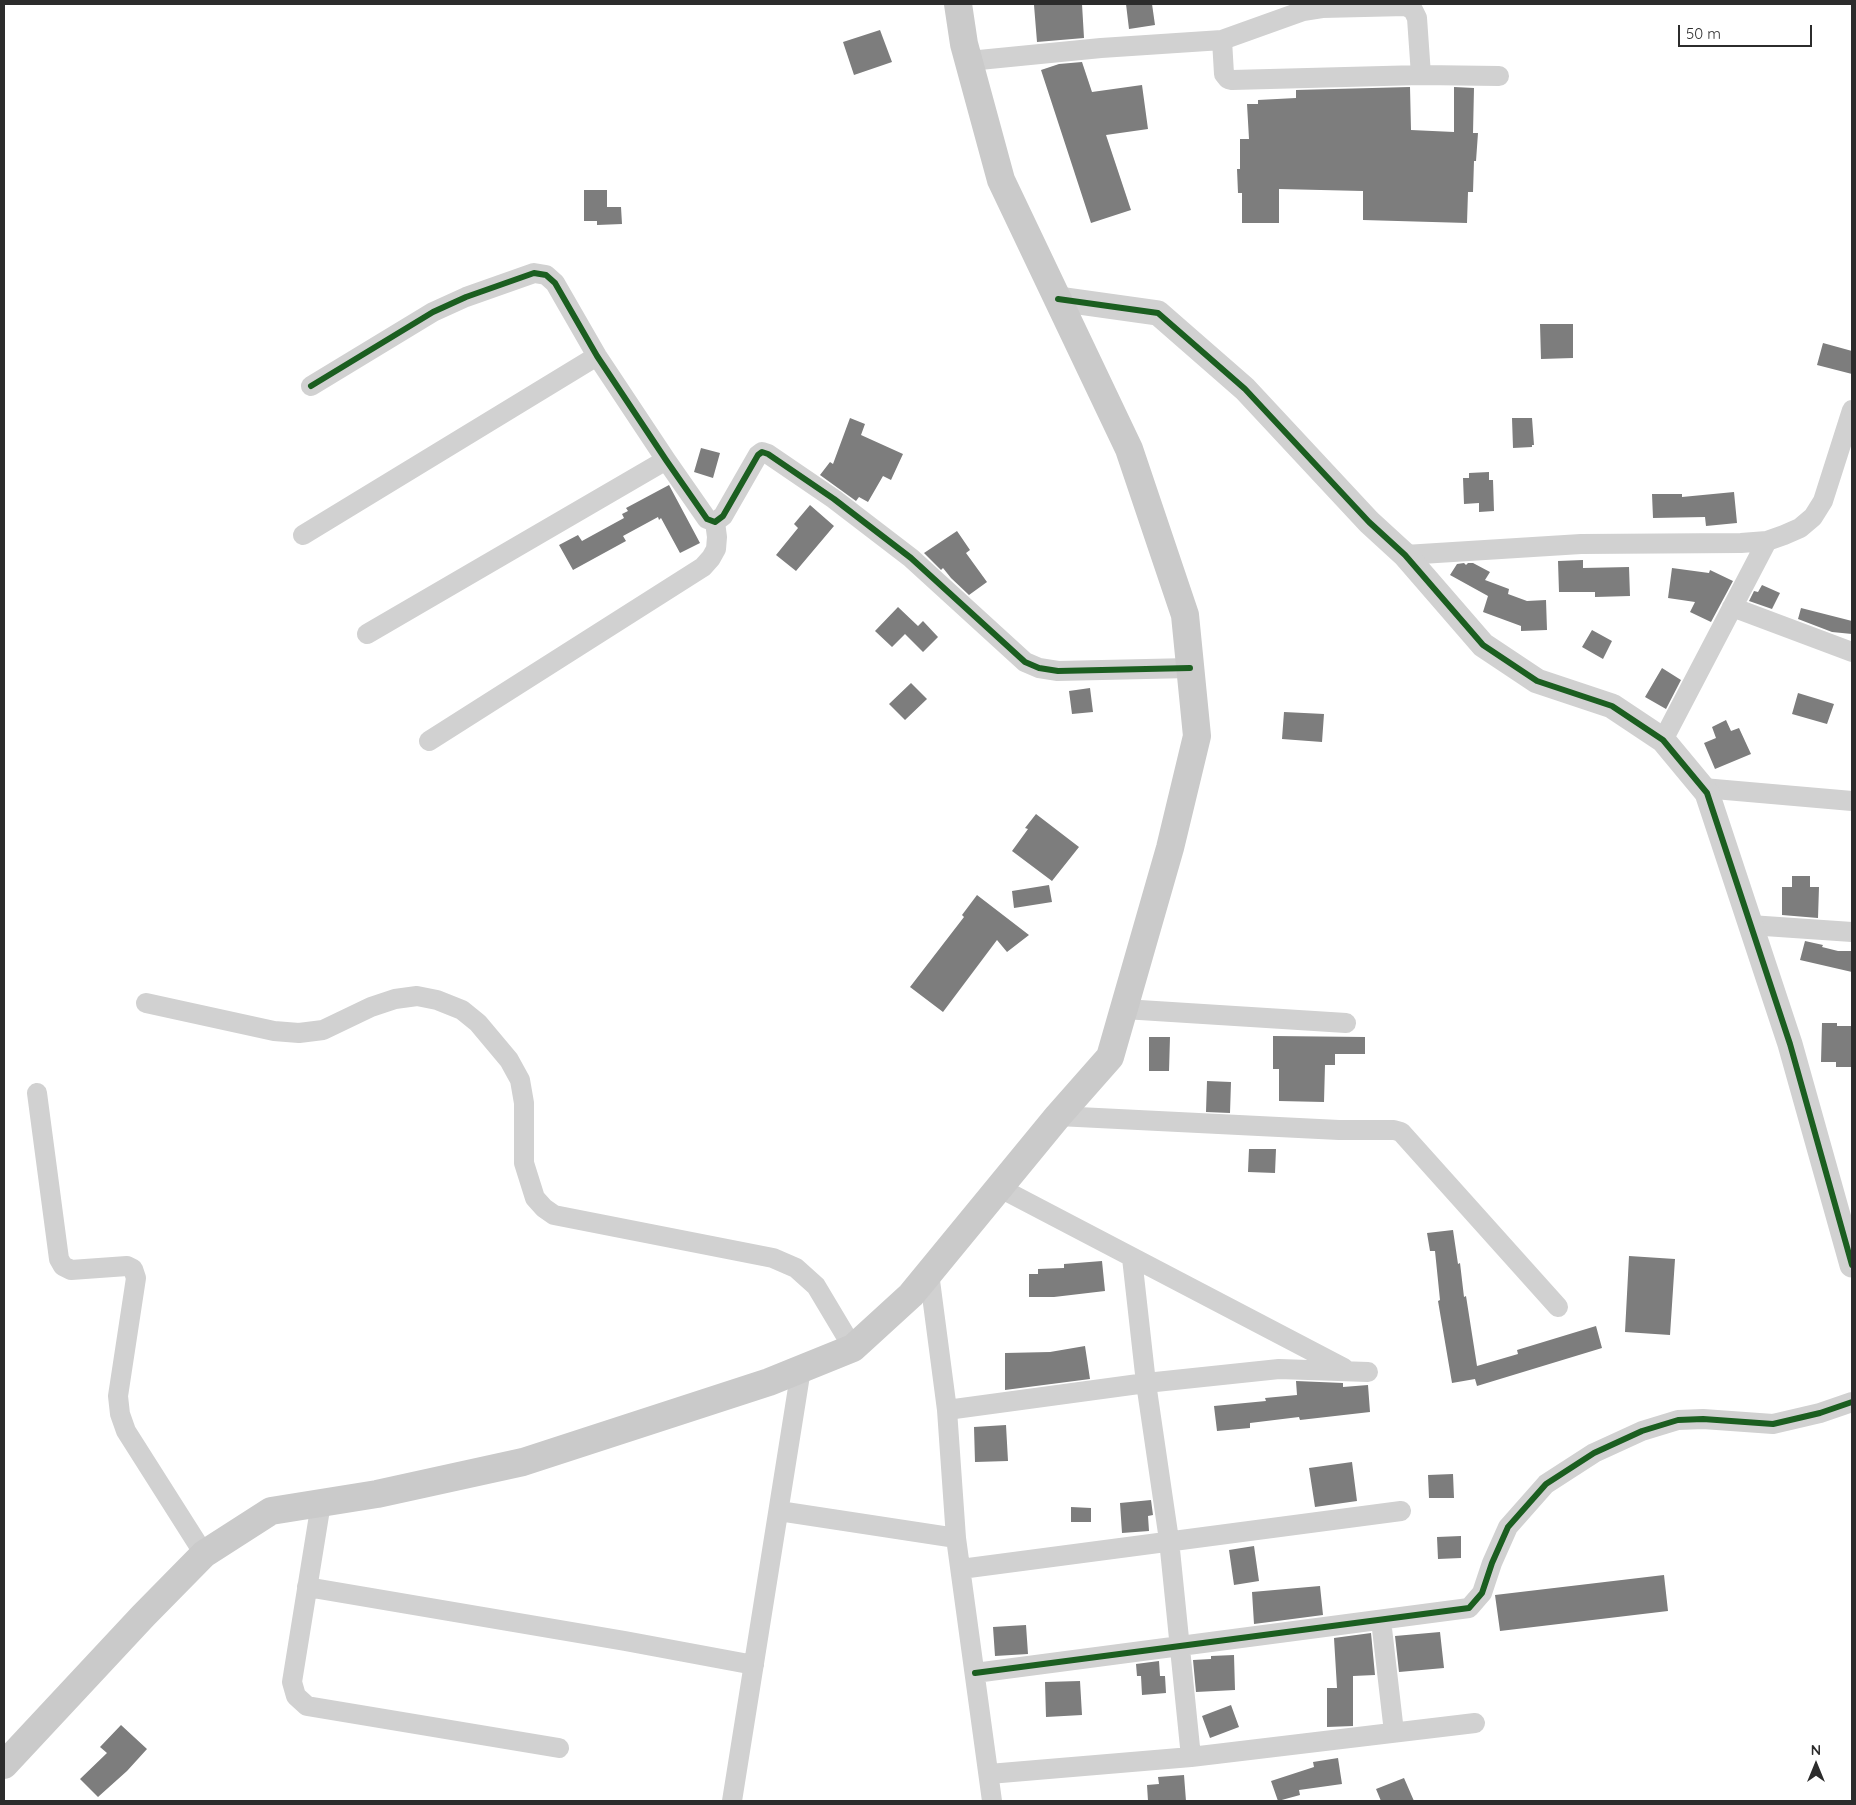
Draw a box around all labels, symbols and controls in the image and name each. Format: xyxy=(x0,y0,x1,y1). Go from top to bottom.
scale bar xyxy=(1681,15,1815,47)
text: 50 m xyxy=(1686,24,1721,43)
north arrow xyxy=(1791,1740,1841,1790)
text: N xyxy=(1811,1741,1821,1759)

